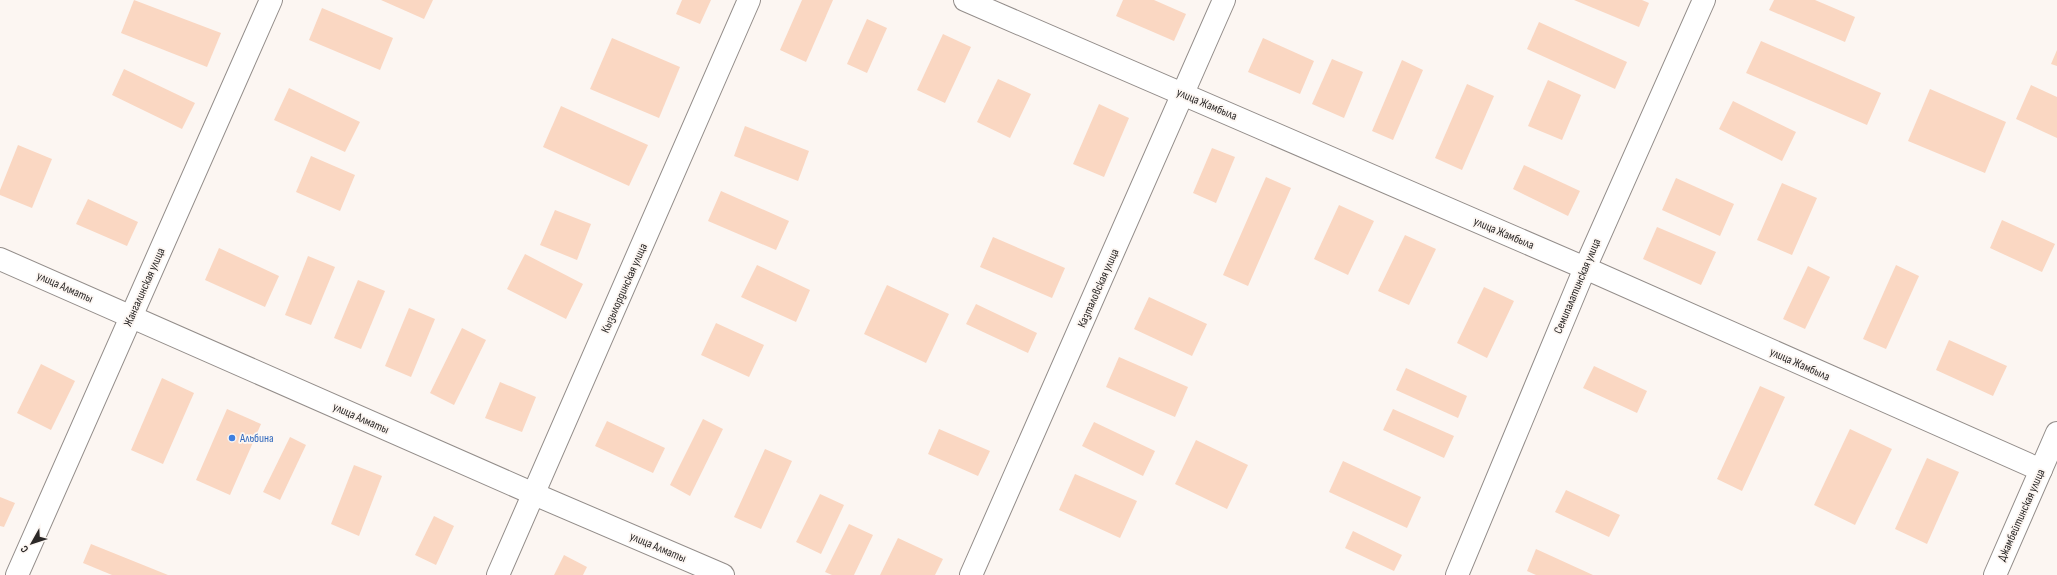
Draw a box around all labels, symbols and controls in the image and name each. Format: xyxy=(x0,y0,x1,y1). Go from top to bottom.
street label: улица Жамбыла xyxy=(1174,85,1240,124)
street label: улица Жамбыла xyxy=(1471,214,1537,253)
street label: Семипалатинская улица xyxy=(1551,236,1604,336)
street label: Кызылординская улица xyxy=(598,241,651,335)
street label: Жангалинская улица xyxy=(120,245,169,329)
street label: Казталовская улица xyxy=(1074,246,1123,330)
street label: улица Алматы xyxy=(34,268,95,307)
street label: улица Жамбыла xyxy=(1767,344,1833,385)
street label: улица Алматы xyxy=(330,399,391,438)
place label: Альбина xyxy=(239,431,274,446)
marker: Альбина xyxy=(227,433,237,443)
street label: Джамбейтинская улица xyxy=(1994,466,2049,564)
north arrow xyxy=(12,523,52,563)
street label: улица Алматы xyxy=(627,529,688,566)
text: С xyxy=(18,542,31,555)

